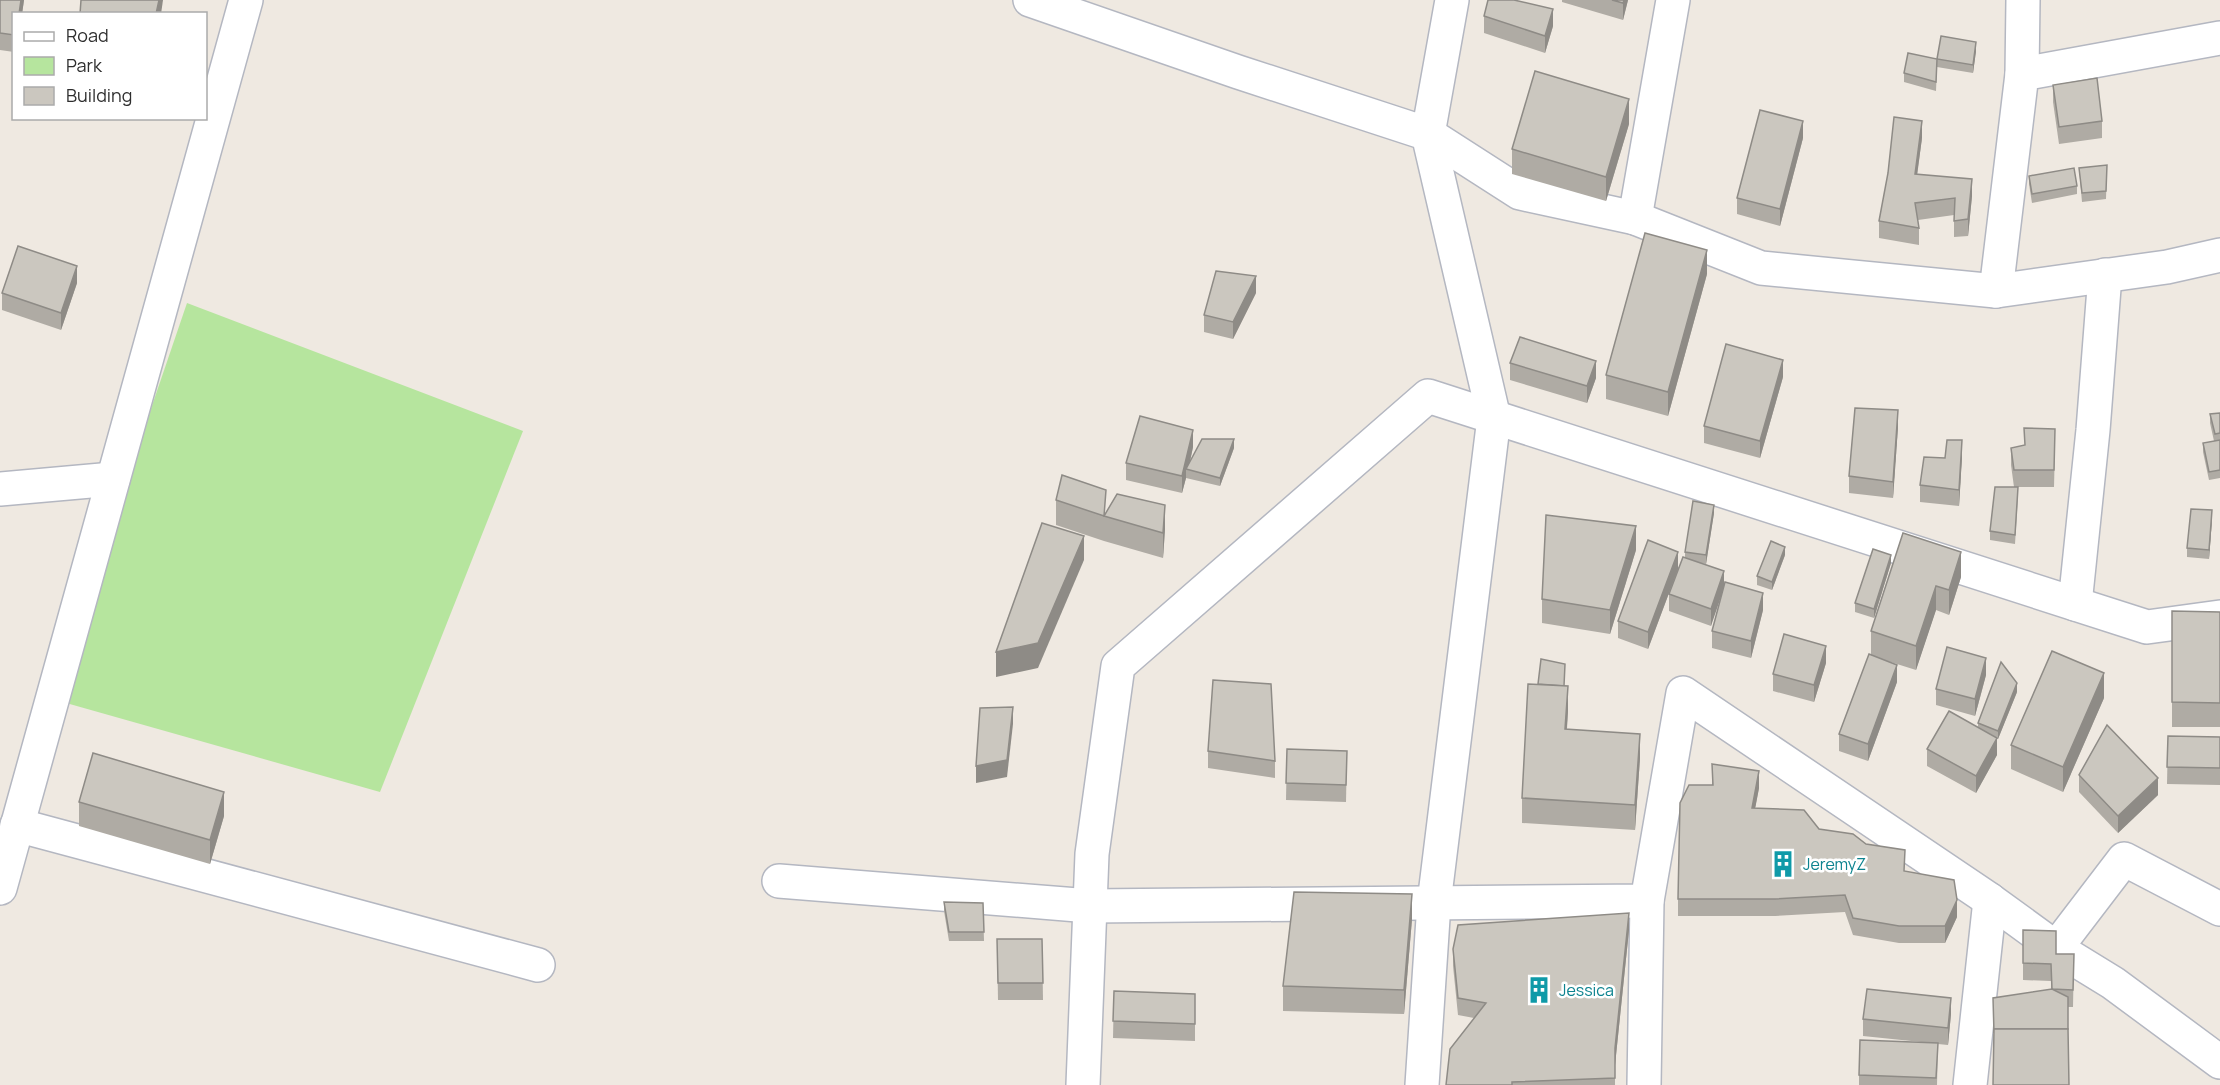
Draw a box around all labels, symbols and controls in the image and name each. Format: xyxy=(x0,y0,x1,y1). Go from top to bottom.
legend xyxy=(12,12,207,120)
text: Road xyxy=(66,23,109,47)
text: Park xyxy=(66,53,103,77)
text: Building xyxy=(66,83,132,107)
building icon: JeremyZ xyxy=(1768,849,1798,879)
place label: JeremyZ xyxy=(1803,853,1866,875)
building icon: Jessica xyxy=(1524,975,1554,1005)
place label: Jessica xyxy=(1559,979,1614,1001)

